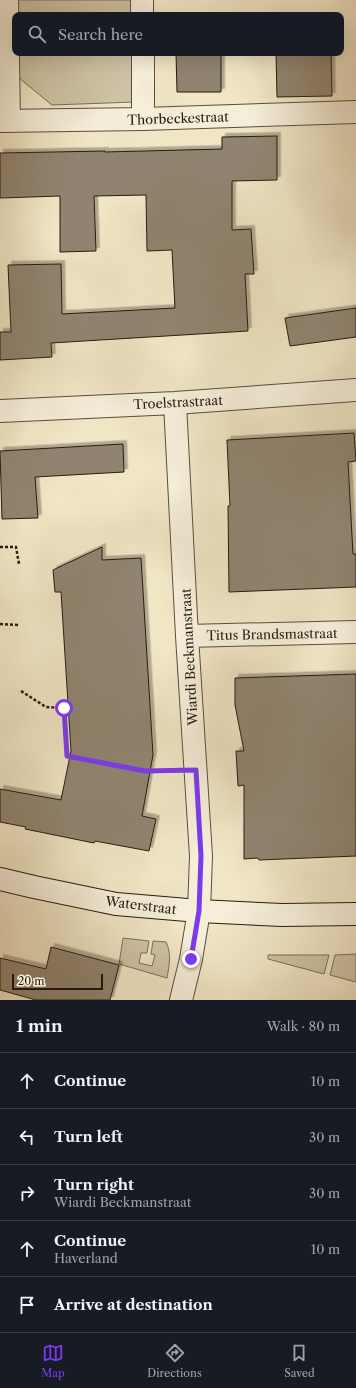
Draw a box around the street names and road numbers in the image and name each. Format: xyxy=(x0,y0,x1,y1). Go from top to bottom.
street label: Thorbeckestraat xyxy=(127,108,229,128)
street label: Troelstrastraat xyxy=(133,392,224,412)
street label: Wiardi Beckmanstraat xyxy=(177,588,201,727)
street label: Titus Brandsmastraat xyxy=(206,625,338,643)
street label: Waterstraat xyxy=(104,893,178,917)

